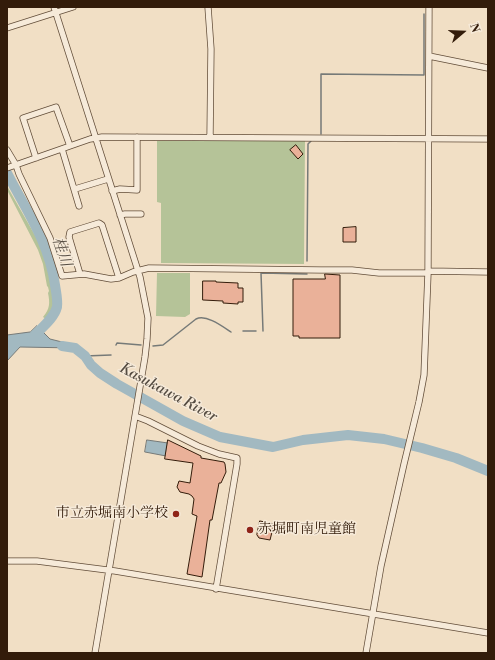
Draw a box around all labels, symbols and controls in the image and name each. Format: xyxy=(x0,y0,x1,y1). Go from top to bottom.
north arrow xyxy=(443,12,483,52)
text: N xyxy=(466,22,482,34)
water label: 桂川 xyxy=(48,235,74,269)
water label: Kasukawa River xyxy=(116,360,220,426)
place label: 市立赤堀南小学校 xyxy=(56,506,168,522)
marker: 市立赤堀南小学校 xyxy=(171,509,181,519)
place label: 赤堀町南児童館 xyxy=(258,522,356,538)
marker: 赤堀町南児童館 xyxy=(245,525,255,535)

